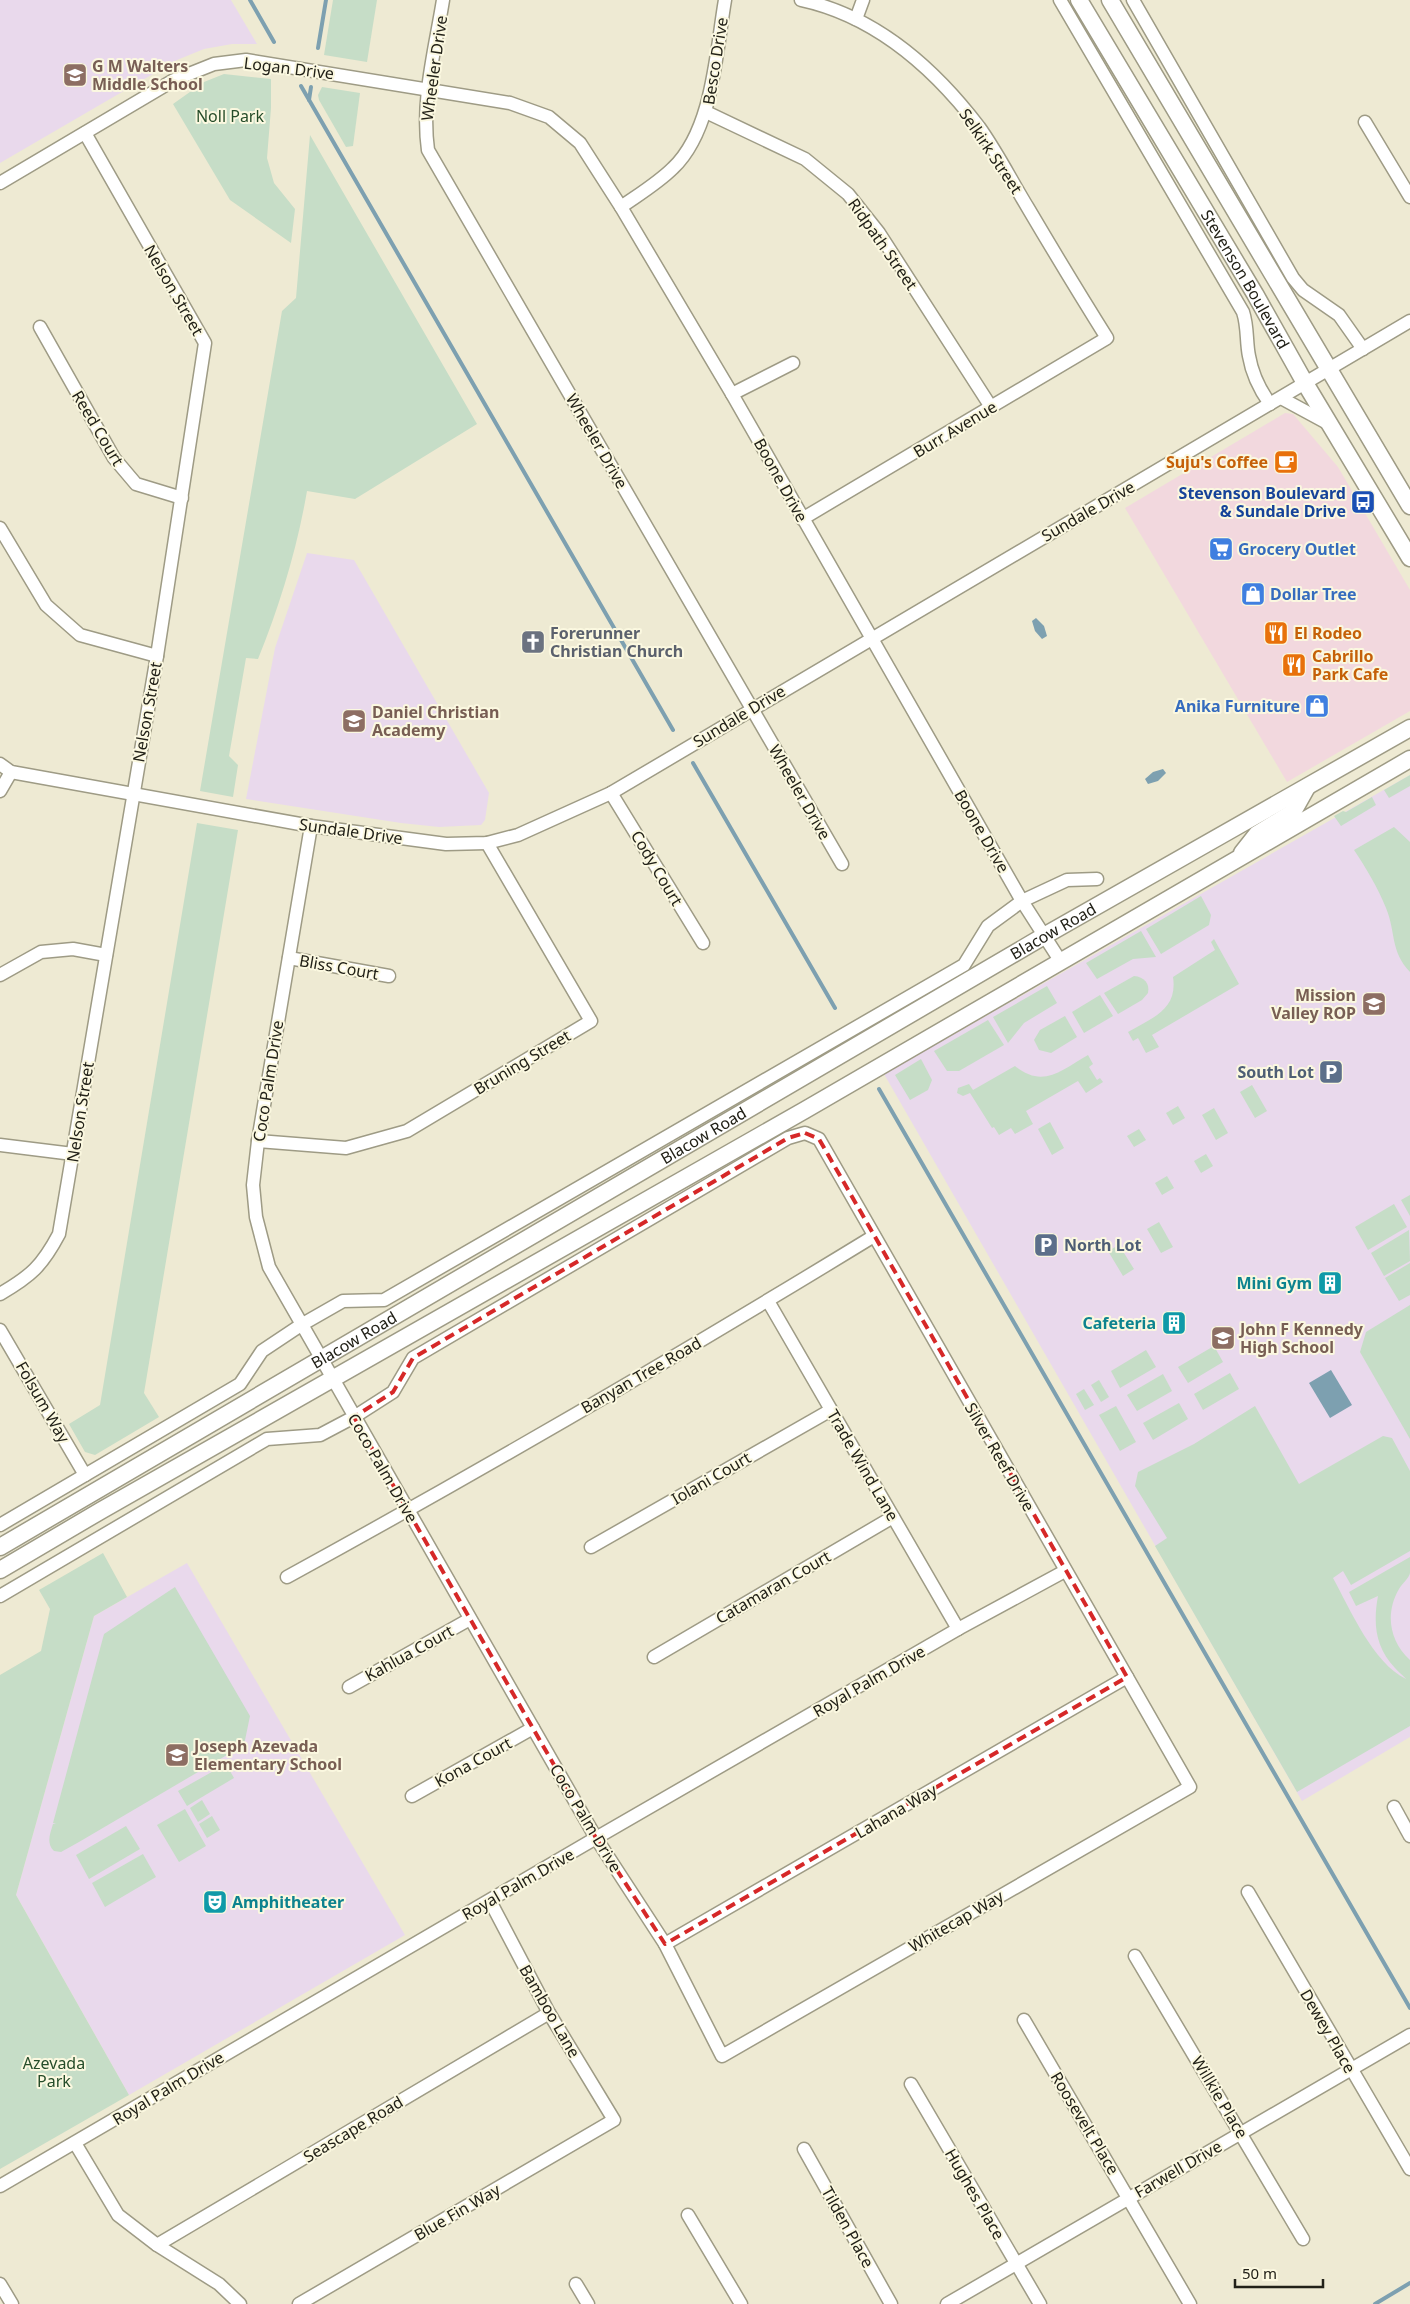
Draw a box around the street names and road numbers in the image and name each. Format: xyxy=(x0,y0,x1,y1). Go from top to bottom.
street label: Wheeler Drive xyxy=(416,14,452,122)
street label: Besco Drive xyxy=(697,16,733,106)
street label: Logan Drive xyxy=(243,52,335,84)
street label: Selkirk Street xyxy=(954,104,1028,198)
street label: Ridpath Street xyxy=(843,194,923,294)
street label: Stevenson Boulevard xyxy=(1196,205,1295,353)
street label: Nelson Street xyxy=(139,241,209,340)
street label: Reed Court xyxy=(67,386,129,470)
street label: Wheeler Drive xyxy=(561,389,633,493)
street label: Burr Avenue xyxy=(909,395,1001,463)
street label: Boone Drive xyxy=(749,434,813,526)
street label: Sundale Drive xyxy=(1037,475,1139,547)
street label: Nelson Street xyxy=(127,660,167,764)
street label: Sundale Drive xyxy=(689,680,789,752)
street label: Wheeler Drive xyxy=(764,740,836,844)
street label: Boone Drive xyxy=(949,785,1015,877)
street label: Sundale Drive xyxy=(298,813,404,849)
street label: Cody Court xyxy=(626,826,688,910)
street label: Blacow Road xyxy=(1006,898,1100,964)
street label: Bliss Court xyxy=(298,949,381,985)
street label: Coco Palm Drive xyxy=(248,1019,288,1143)
street label: Bruning Street xyxy=(469,1024,575,1100)
street label: Nelson Street xyxy=(61,1060,99,1164)
street label: Blacow Road xyxy=(656,1102,750,1169)
street label: Blacow Road xyxy=(307,1306,401,1374)
street label: Banyan Tree Road xyxy=(577,1332,705,1418)
street label: Folsum Way xyxy=(11,1357,76,1447)
street label: Silver Reef Drive xyxy=(960,1399,1040,1515)
street label: Trade Wind Lane xyxy=(822,1405,904,1525)
street label: Coco Palm Drive xyxy=(343,1409,423,1527)
street label: Iolani Court xyxy=(667,1446,755,1510)
street label: Catamaran Court xyxy=(712,1545,835,1629)
street label: Kahlua Court xyxy=(361,1620,457,1686)
street label: Royal Palm Drive xyxy=(809,1640,929,1722)
street label: Kona Court xyxy=(431,1732,516,1792)
street label: Coco Palm Drive xyxy=(545,1760,627,1876)
street label: Lahana Way xyxy=(851,1778,942,1843)
street label: Royal Palm Drive xyxy=(458,1843,578,1925)
street label: Whitecap Way xyxy=(905,1885,1008,1957)
street label: Bamboo Lane xyxy=(514,1960,586,2062)
street label: Dewey Place xyxy=(1295,1985,1361,2077)
street label: Royal Palm Drive xyxy=(108,2046,228,2130)
street label: Willkie Place xyxy=(1187,2052,1253,2142)
street label: Roosevelt Place xyxy=(1046,2067,1124,2179)
street label: Seascape Road xyxy=(299,2091,407,2167)
street label: Farwell Drive xyxy=(1130,2135,1226,2203)
street label: Hughes Place xyxy=(940,2144,1010,2244)
street label: Blue Fin Way xyxy=(410,2178,505,2245)
street label: Tilden Place xyxy=(817,2183,879,2271)

